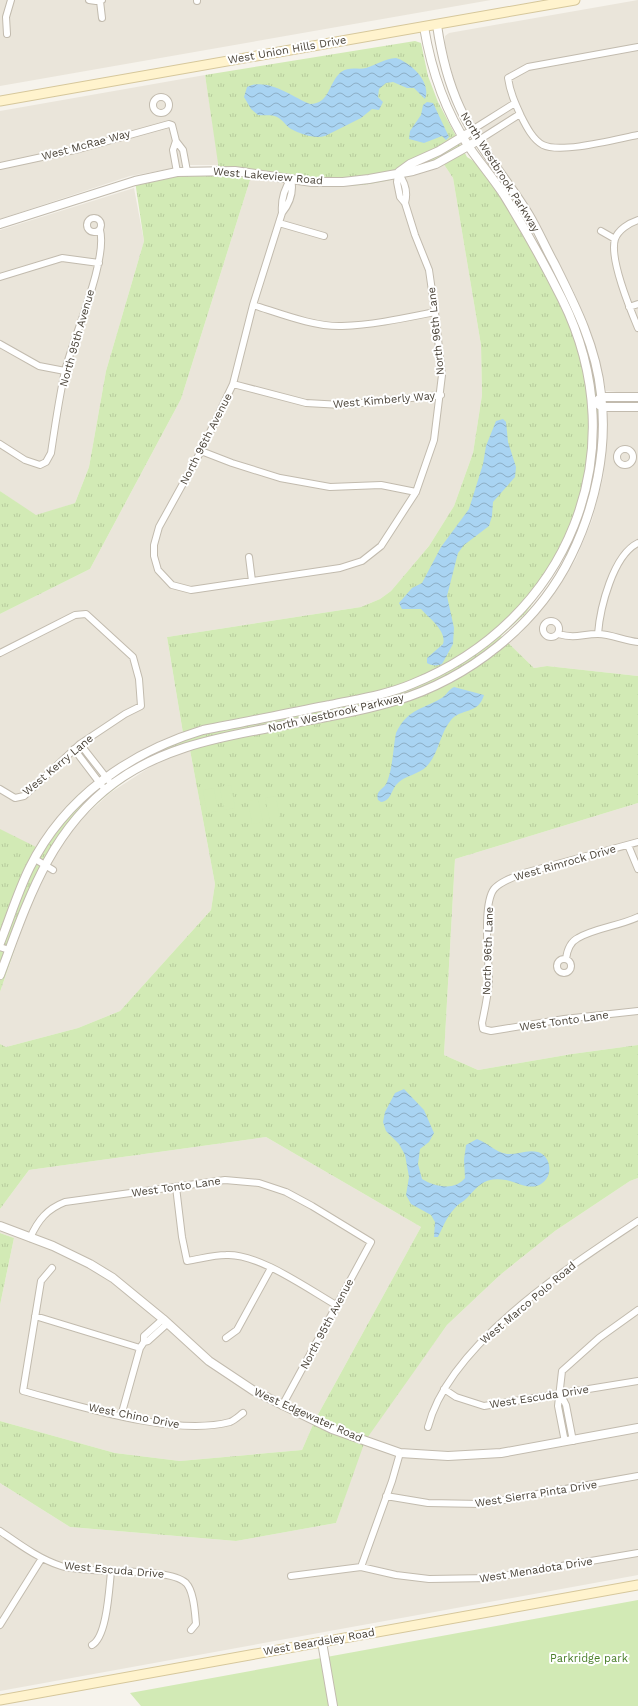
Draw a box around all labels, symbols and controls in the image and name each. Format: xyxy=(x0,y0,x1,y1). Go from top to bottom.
street label: West Union Hills Drive xyxy=(227,33,347,67)
street label: North Westbrook Parkway xyxy=(458,110,543,235)
street label: West McRae Way xyxy=(40,127,132,163)
street label: West Lakeview Road xyxy=(213,165,323,187)
street label: North 96th Lane xyxy=(425,286,447,376)
street label: North 95th Avenue xyxy=(57,288,97,388)
street label: West Kimberly Way xyxy=(332,389,436,411)
street label: North 96th Avenue xyxy=(177,391,235,487)
street label: North Westbrook Parkway xyxy=(267,691,406,735)
street label: West Kerry Lane xyxy=(20,732,96,798)
street label: West Rimrock Drive xyxy=(512,842,618,884)
street label: North 96th Lane xyxy=(480,907,496,995)
street label: West Tonto Lane xyxy=(518,1008,610,1034)
street label: West Tonto Lane xyxy=(130,1174,222,1200)
street label: West Marco Polo Road xyxy=(478,1259,578,1347)
street label: North 95th Avenue xyxy=(298,1276,356,1372)
street label: West Escuda Drive xyxy=(488,1383,590,1411)
street label: West Edgewater Road xyxy=(252,1385,364,1445)
street label: West Chino Drive xyxy=(87,1401,181,1431)
street label: West Sierra Pinta Drive xyxy=(474,1478,598,1510)
street label: West Menadota Drive xyxy=(478,1555,594,1585)
street label: West Escuda Drive xyxy=(63,1559,165,1581)
street label: West Beardsley Road xyxy=(262,1626,376,1658)
park label: Parkridge park xyxy=(550,1652,628,1665)

